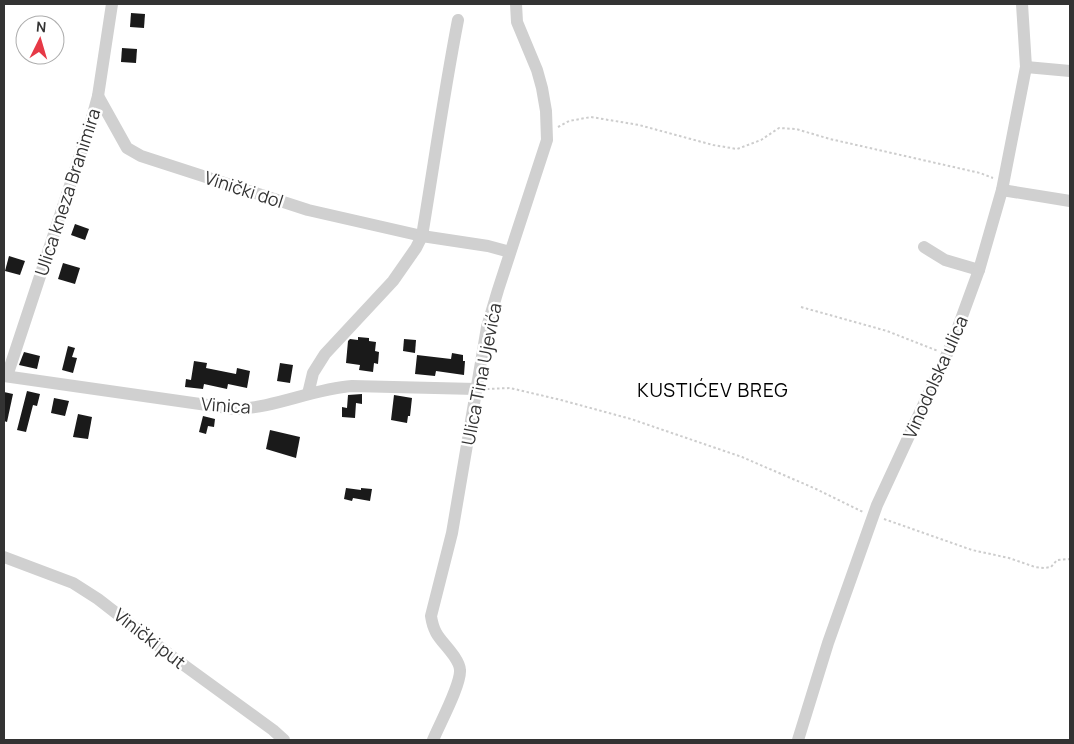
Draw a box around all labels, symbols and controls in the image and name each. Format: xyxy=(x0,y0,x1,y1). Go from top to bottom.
north arrow xyxy=(15,15,65,65)
text: N xyxy=(35,17,47,36)
street label: Ulica kneza Branimira xyxy=(29,105,105,279)
street label: Vinički dol xyxy=(201,165,287,213)
street label: Ulica Tina Ujevića xyxy=(455,301,507,447)
street label: Vinodolska ulica xyxy=(897,312,973,442)
district label: KUSTIĆEV BREG xyxy=(637,377,789,403)
street label: Vinica xyxy=(200,391,252,419)
street label: Vinički put xyxy=(109,602,191,674)

